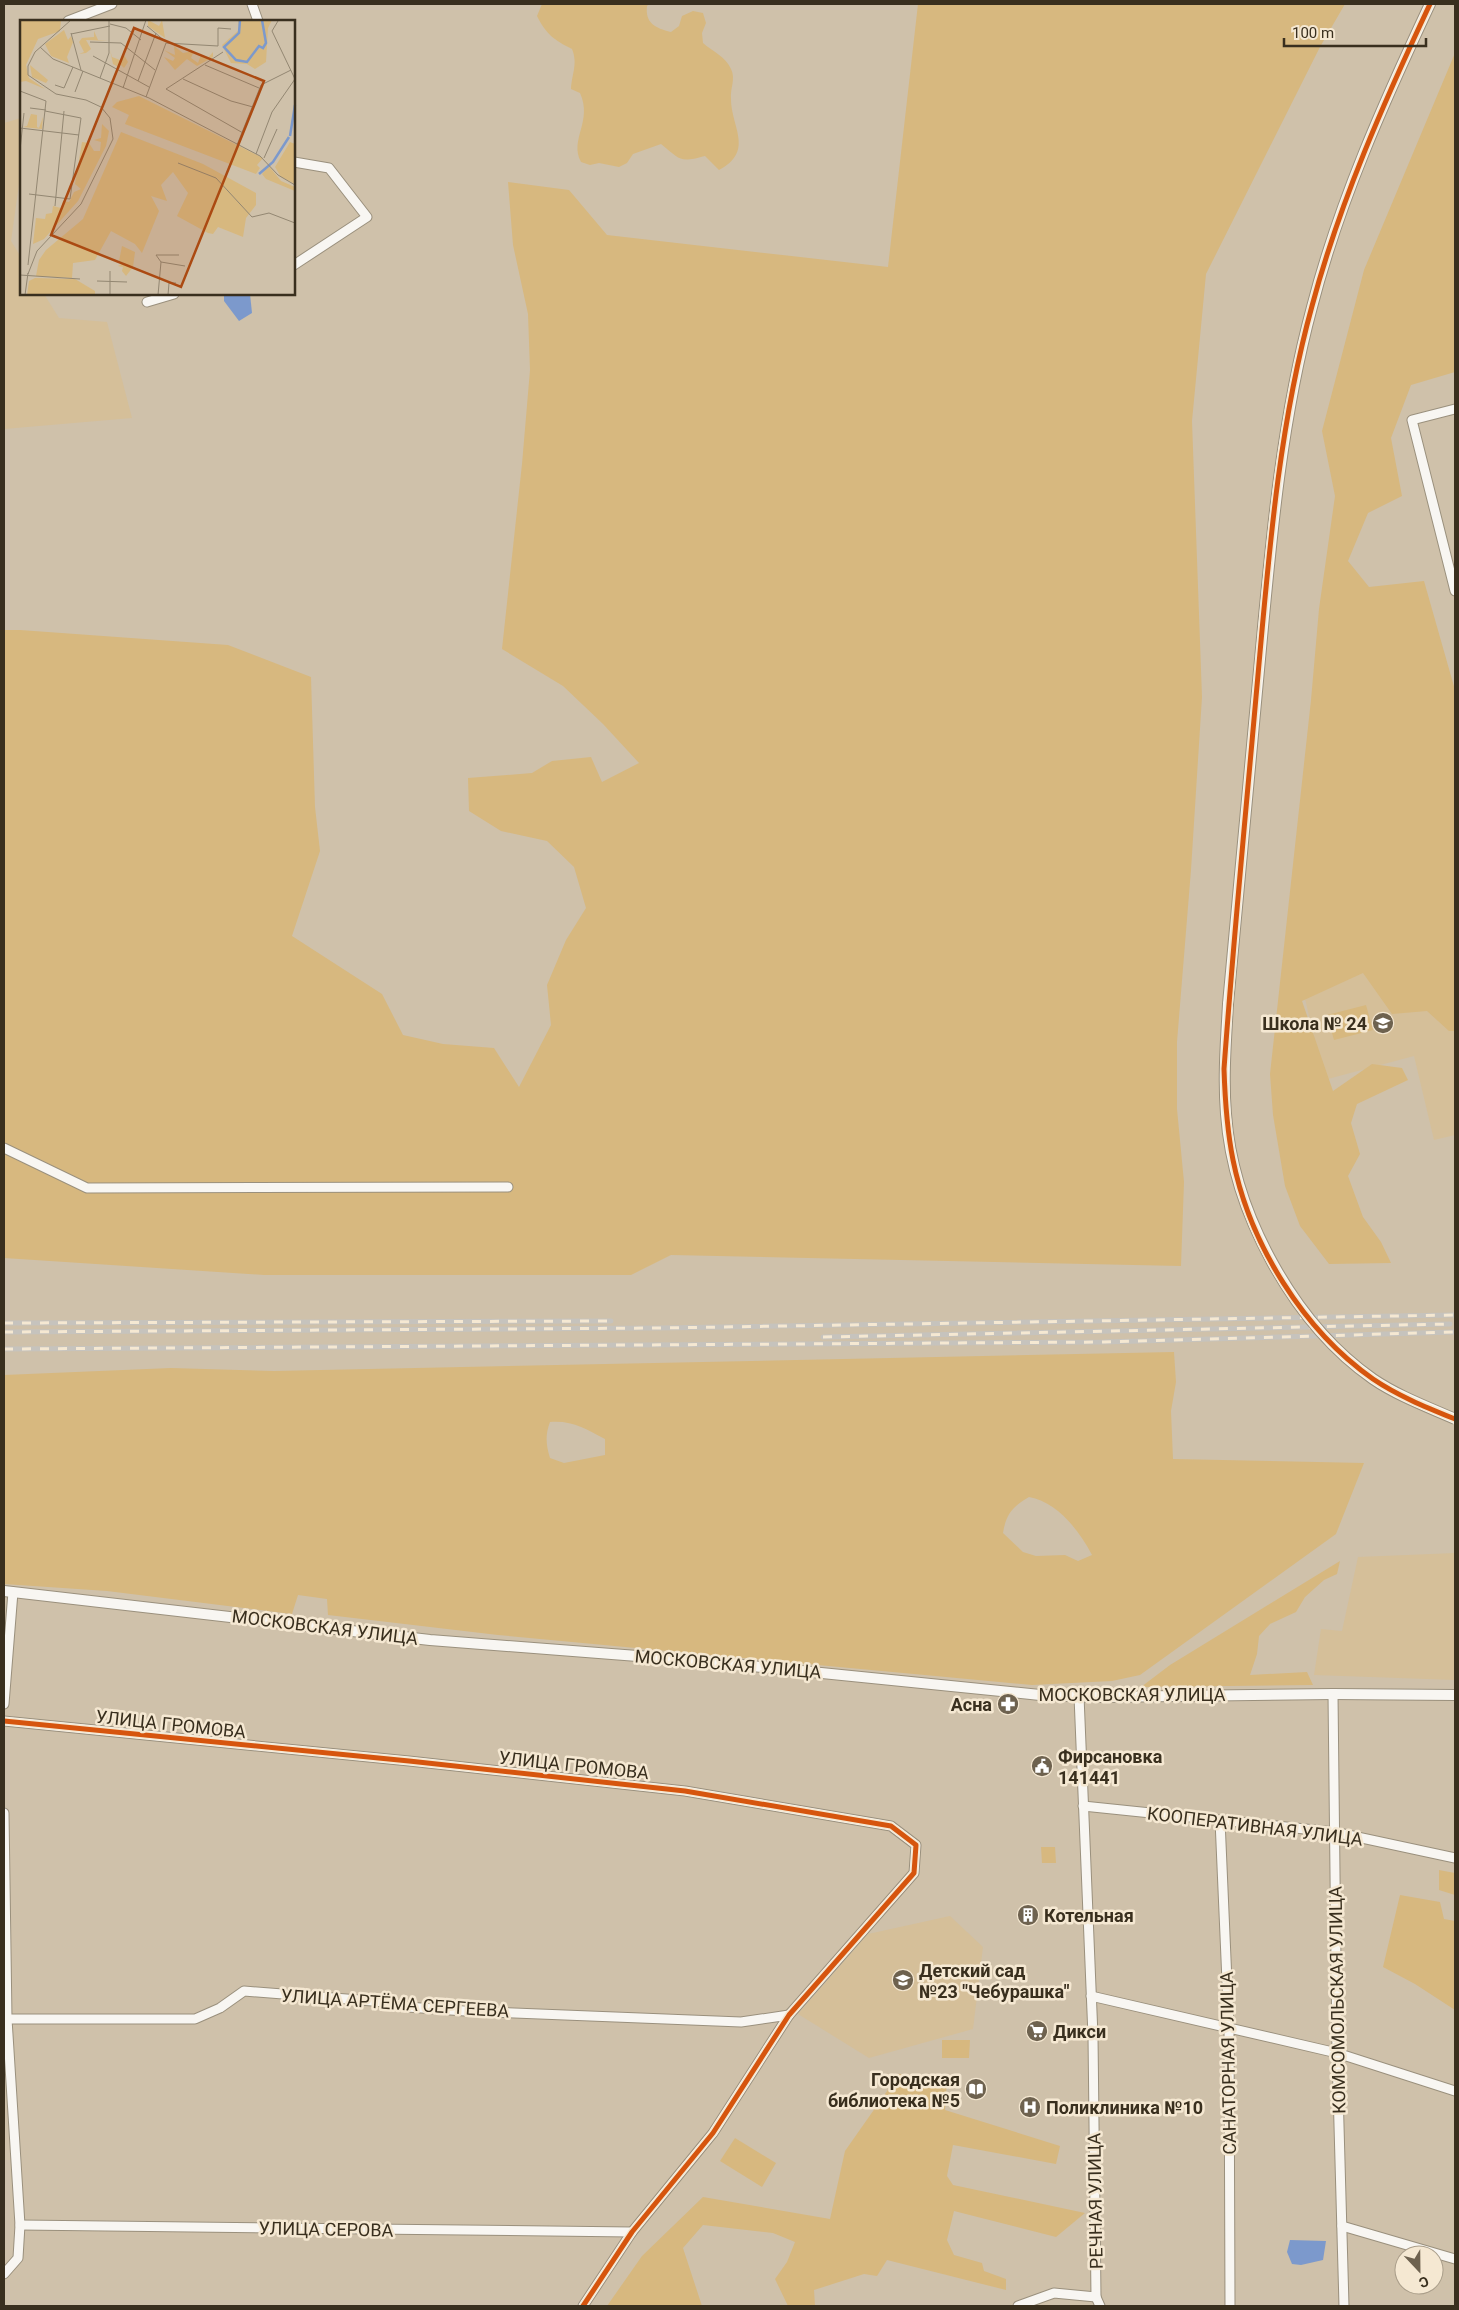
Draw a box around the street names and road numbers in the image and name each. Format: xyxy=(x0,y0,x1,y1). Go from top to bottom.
street label: МОСКОВСКАЯ УЛИЦА xyxy=(231,1605,419,1649)
street label: МОСКОВСКАЯ УЛИЦА xyxy=(634,1645,822,1683)
street label: МОСКОВСКАЯ УЛИЦА xyxy=(1038,1684,1226,1705)
street label: УЛИЦА ГРОМОВА xyxy=(95,1706,247,1742)
street label: УЛИЦА ГРОМОВА xyxy=(498,1747,650,1783)
street label: КООПЕРАТИВНАЯ УЛИЦА xyxy=(1146,1802,1364,1850)
street label: КОМСОМОЛЬСКАЯ УЛИЦА xyxy=(1325,1886,1349,2114)
street label: САНАТОРНАЯ УЛИЦА xyxy=(1216,1971,1240,2155)
street label: УЛИЦА АРТЁМА СЕРГЕЕВА xyxy=(280,1985,510,2021)
street label: РЕЧНАЯ УЛИЦА xyxy=(1083,2133,1107,2269)
street label: УЛИЦА СЕРОВА xyxy=(259,2217,394,2241)

